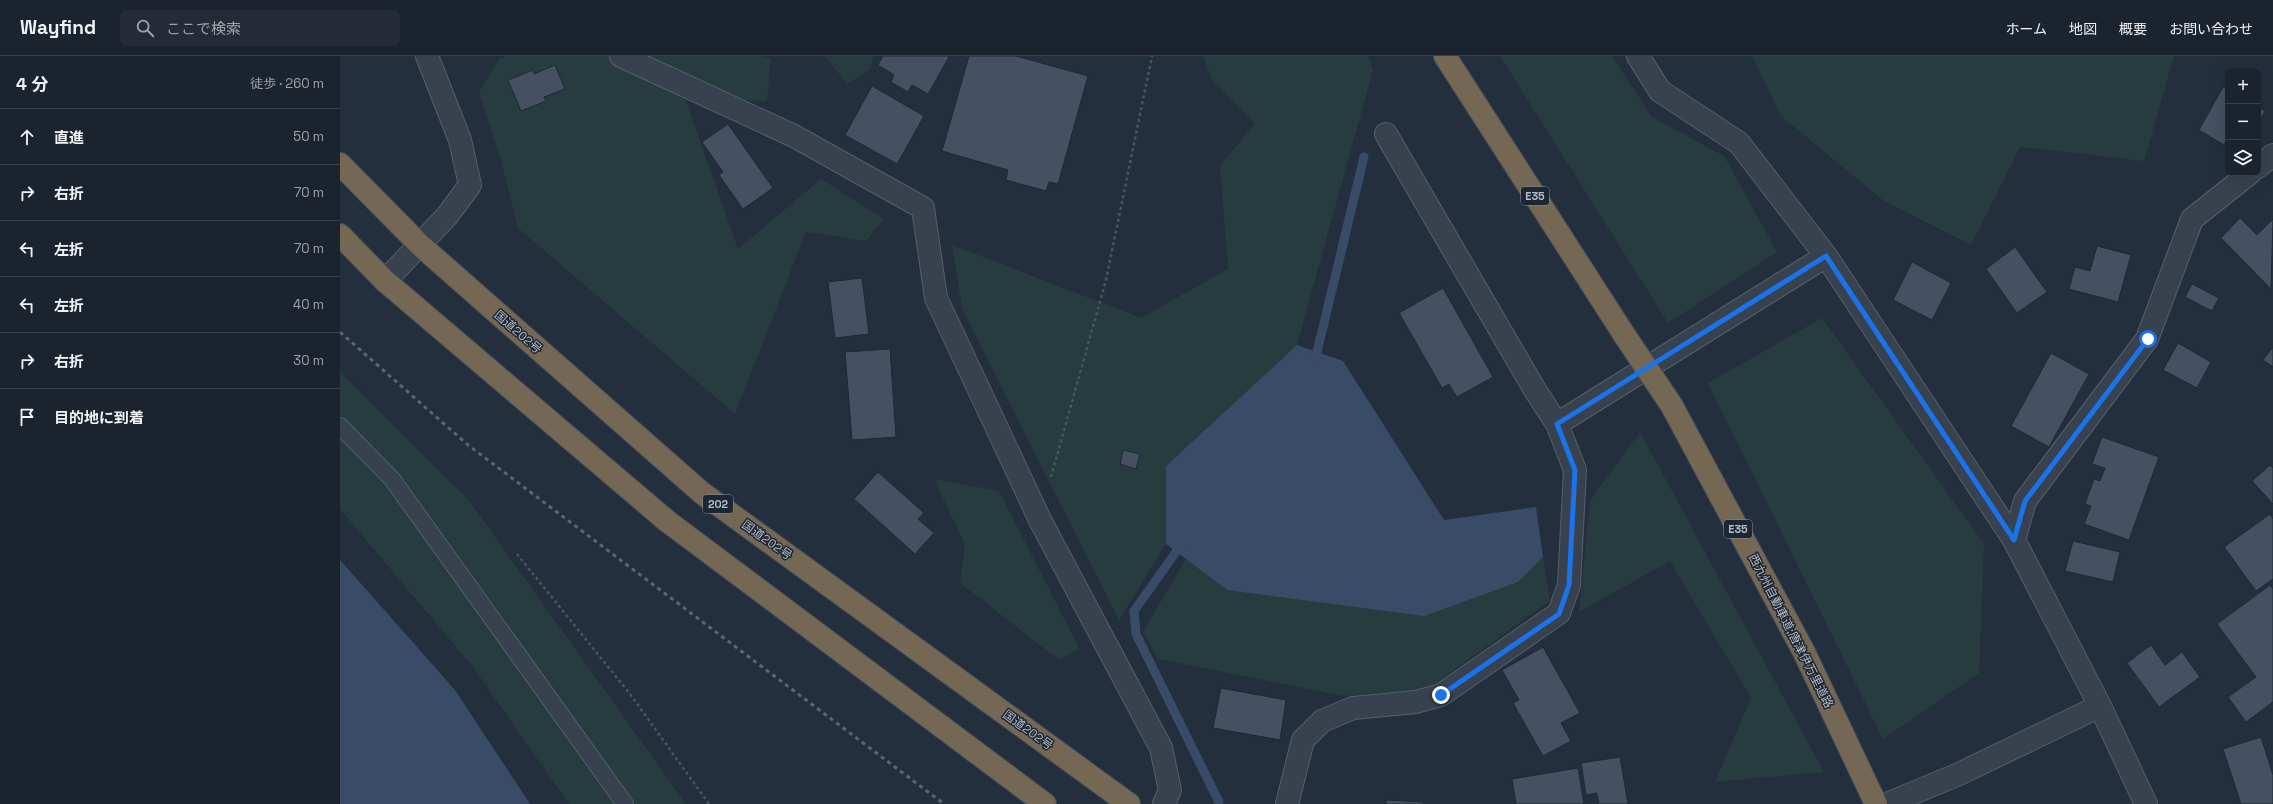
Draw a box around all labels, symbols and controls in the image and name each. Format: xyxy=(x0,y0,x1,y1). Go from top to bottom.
search box xyxy=(120,10,400,46)
text: Wayfind xyxy=(20,15,96,40)
icon: search xyxy=(134,17,156,39)
text: ここで検索 xyxy=(166,19,241,38)
text: ホーム xyxy=(2005,20,2047,38)
text: 地図 xyxy=(2069,20,2097,38)
text: 概要 xyxy=(2119,20,2147,38)
text: お問い合わせ xyxy=(2169,20,2253,38)
map controls xyxy=(2225,68,2261,176)
button: + xyxy=(2225,68,2261,104)
text: 4 分 xyxy=(16,73,48,95)
text: 徒歩 · 260 m xyxy=(250,75,324,92)
button: − xyxy=(2225,104,2261,140)
icon: ahead xyxy=(16,126,38,148)
text: 直進 xyxy=(54,128,84,147)
text: 50 m xyxy=(293,128,324,145)
button: layers xyxy=(2225,140,2261,176)
icon: right xyxy=(16,182,38,204)
text: 右折 xyxy=(54,184,84,203)
text: 70 m xyxy=(294,184,324,201)
road number: E35 xyxy=(1521,187,1549,205)
icon: left xyxy=(16,238,38,260)
text: 左折 xyxy=(54,240,84,259)
text: 70 m xyxy=(294,240,324,257)
icon: left xyxy=(16,294,38,316)
text: 左折 xyxy=(54,296,84,315)
text: 40 m xyxy=(293,296,324,313)
street label: 国道202号 xyxy=(491,307,545,357)
route start xyxy=(2139,330,2157,348)
icon: right xyxy=(16,350,38,372)
text: 右折 xyxy=(54,352,84,371)
text: 30 m xyxy=(293,352,324,369)
icon: arrive xyxy=(16,406,38,428)
text: 目的地に到着 xyxy=(54,408,144,427)
road number: 202 xyxy=(703,495,733,513)
street label: 国道202号 xyxy=(739,516,795,564)
road number: E35 xyxy=(1724,520,1752,538)
street label: 西九州自動車道;唐津伊万里道路 xyxy=(1745,551,1837,711)
route end xyxy=(1432,686,1450,704)
street label: 国道202号 xyxy=(1000,706,1056,754)

